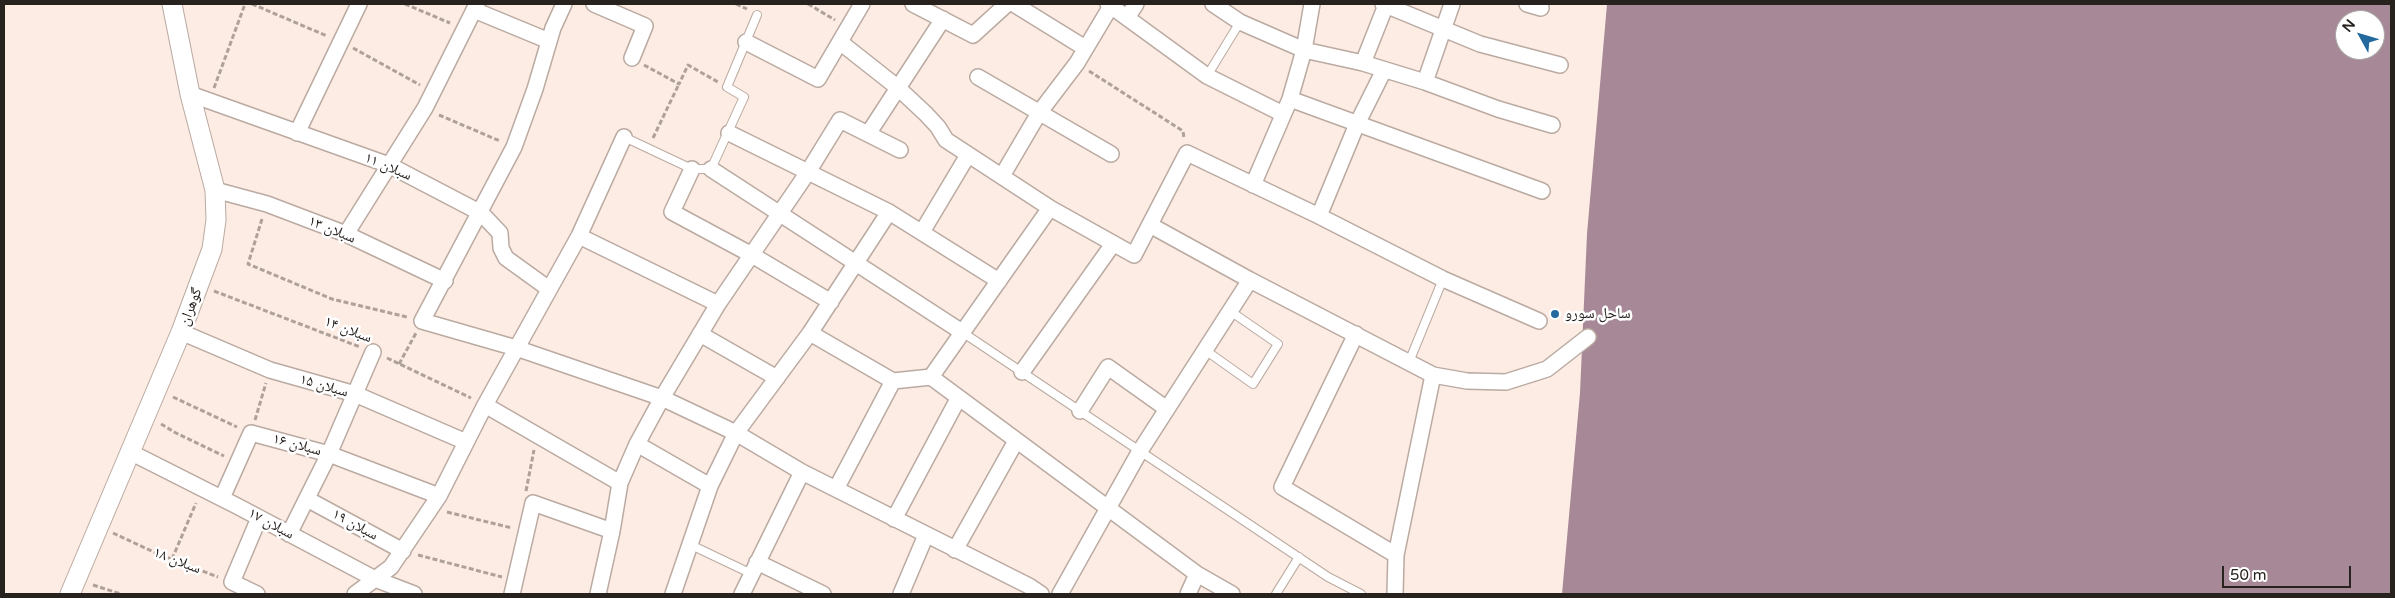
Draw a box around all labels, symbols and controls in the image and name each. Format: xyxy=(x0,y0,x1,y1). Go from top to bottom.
north arrow xyxy=(2335,10,2385,60)
text: N xyxy=(2339,16,2359,36)
street label: سبلان ۱۱ xyxy=(362,149,414,185)
street label: سبلان ۱۳ xyxy=(306,212,358,248)
street label: گوهران xyxy=(176,285,206,329)
place label: ساحل سورو xyxy=(1565,305,1631,323)
marker: ساحل سورو xyxy=(1549,308,1561,320)
street label: سبلان ۱۴ xyxy=(322,313,374,347)
street label: سبلان ۱۵ xyxy=(298,371,350,401)
street label: سبلان ۱۶ xyxy=(271,430,323,460)
street label: سبلان ۱۷ xyxy=(245,504,297,544)
street label: سبلان ۱۹ xyxy=(329,505,381,545)
street label: سبلان ۱۸ xyxy=(151,544,203,578)
scale bar xyxy=(2225,556,2354,588)
text: 50 m xyxy=(2230,566,2267,584)

